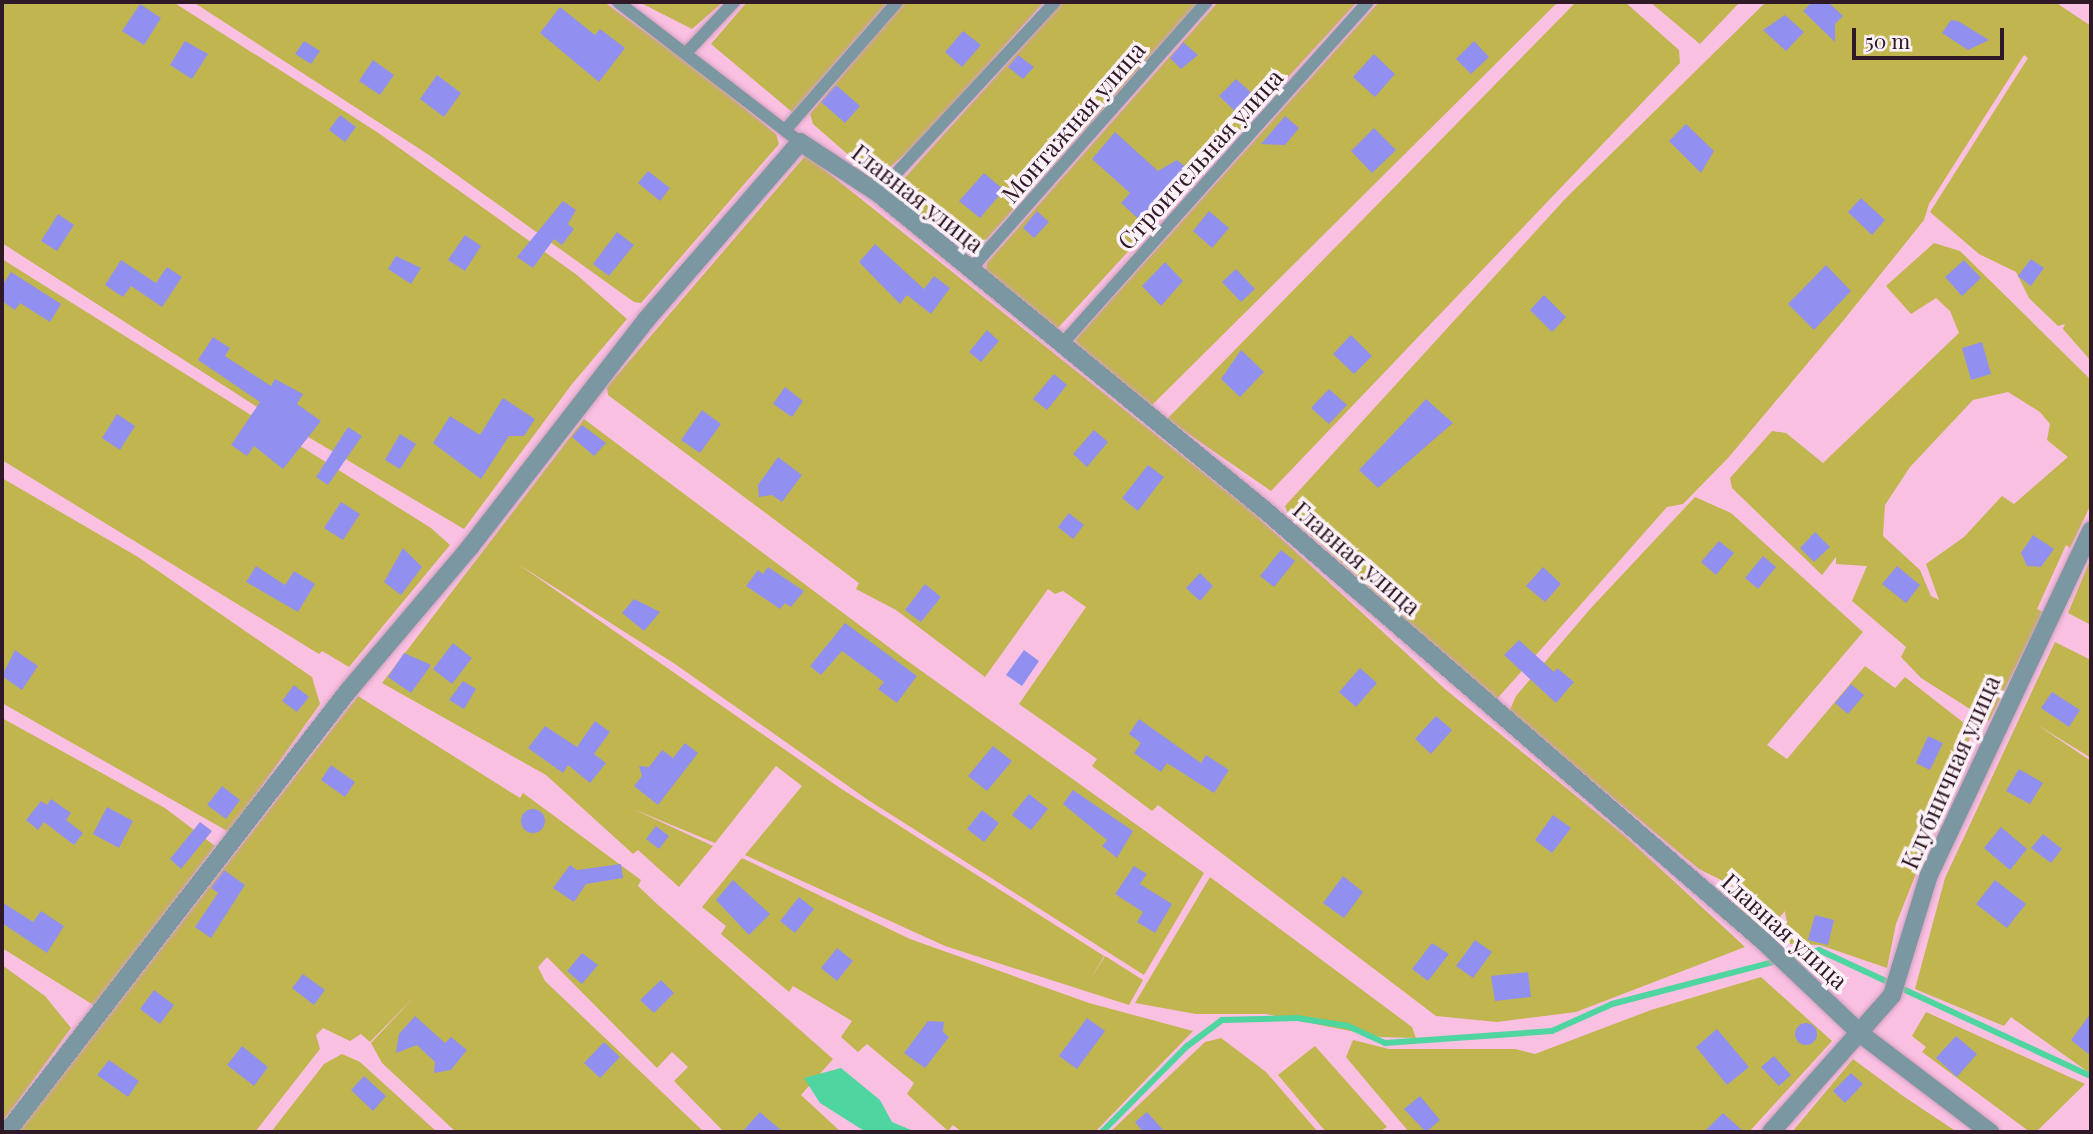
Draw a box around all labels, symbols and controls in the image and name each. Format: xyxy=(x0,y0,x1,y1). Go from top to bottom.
scale bar xyxy=(1855,14,2007,58)
text: 50 m xyxy=(1865,26,1910,54)
street label: Монтажная улица xyxy=(995,36,1151,208)
street label: Строительная улица xyxy=(1111,63,1289,255)
street label: Главная улица xyxy=(846,138,990,258)
street label: Главная улица xyxy=(1287,495,1427,621)
street label: Клубничная улица xyxy=(1894,671,2006,873)
street label: Главная улица xyxy=(1716,867,1854,995)

